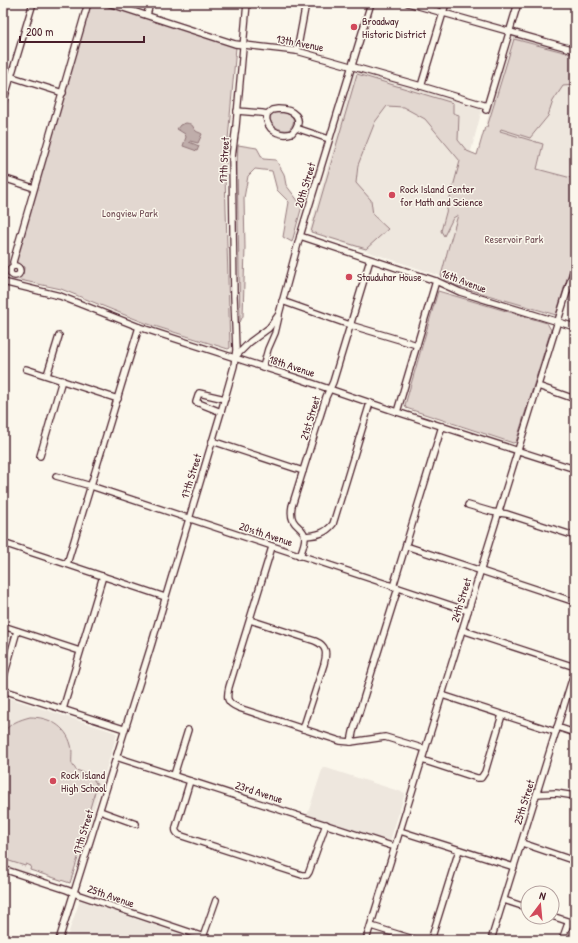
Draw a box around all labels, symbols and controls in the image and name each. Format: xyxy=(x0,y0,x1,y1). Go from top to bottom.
place label: Broadway Historic District xyxy=(362,14,426,41)
scale bar xyxy=(20,18,144,44)
marker: Broadway Historic District xyxy=(349,22,359,32)
text: 200 m xyxy=(26,23,53,40)
street label: 13th Avenue xyxy=(275,32,325,55)
street label: 17th Street xyxy=(216,136,232,183)
street label: 20th Street xyxy=(291,160,319,209)
place label: Rock Island Center for Math and Science xyxy=(400,182,483,209)
marker: Rock Island Center for Math and Science xyxy=(387,190,397,200)
park label: Longview Park xyxy=(102,206,158,220)
park label: Reservoir Park xyxy=(485,232,544,246)
street label: 16th Avenue xyxy=(439,266,489,296)
place label: Stauduhar House xyxy=(357,270,422,284)
marker: Stauduhar House xyxy=(344,272,354,282)
street label: 18th Avenue xyxy=(267,352,317,380)
street label: 21st Street xyxy=(297,394,323,442)
street label: 17th Street xyxy=(178,452,204,500)
street label: 20½th Avenue xyxy=(238,519,295,549)
street label: 24th Street xyxy=(448,576,474,624)
place label: Rock Island High School xyxy=(61,768,106,795)
marker: Rock Island High School xyxy=(48,776,58,786)
street label: 23rd Avenue xyxy=(234,778,285,806)
street label: 25th Street xyxy=(511,778,538,826)
street label: 17th Street xyxy=(70,808,96,856)
street label: 25th Avenue xyxy=(86,881,137,911)
north arrow xyxy=(520,885,560,925)
text: N xyxy=(538,888,548,903)

